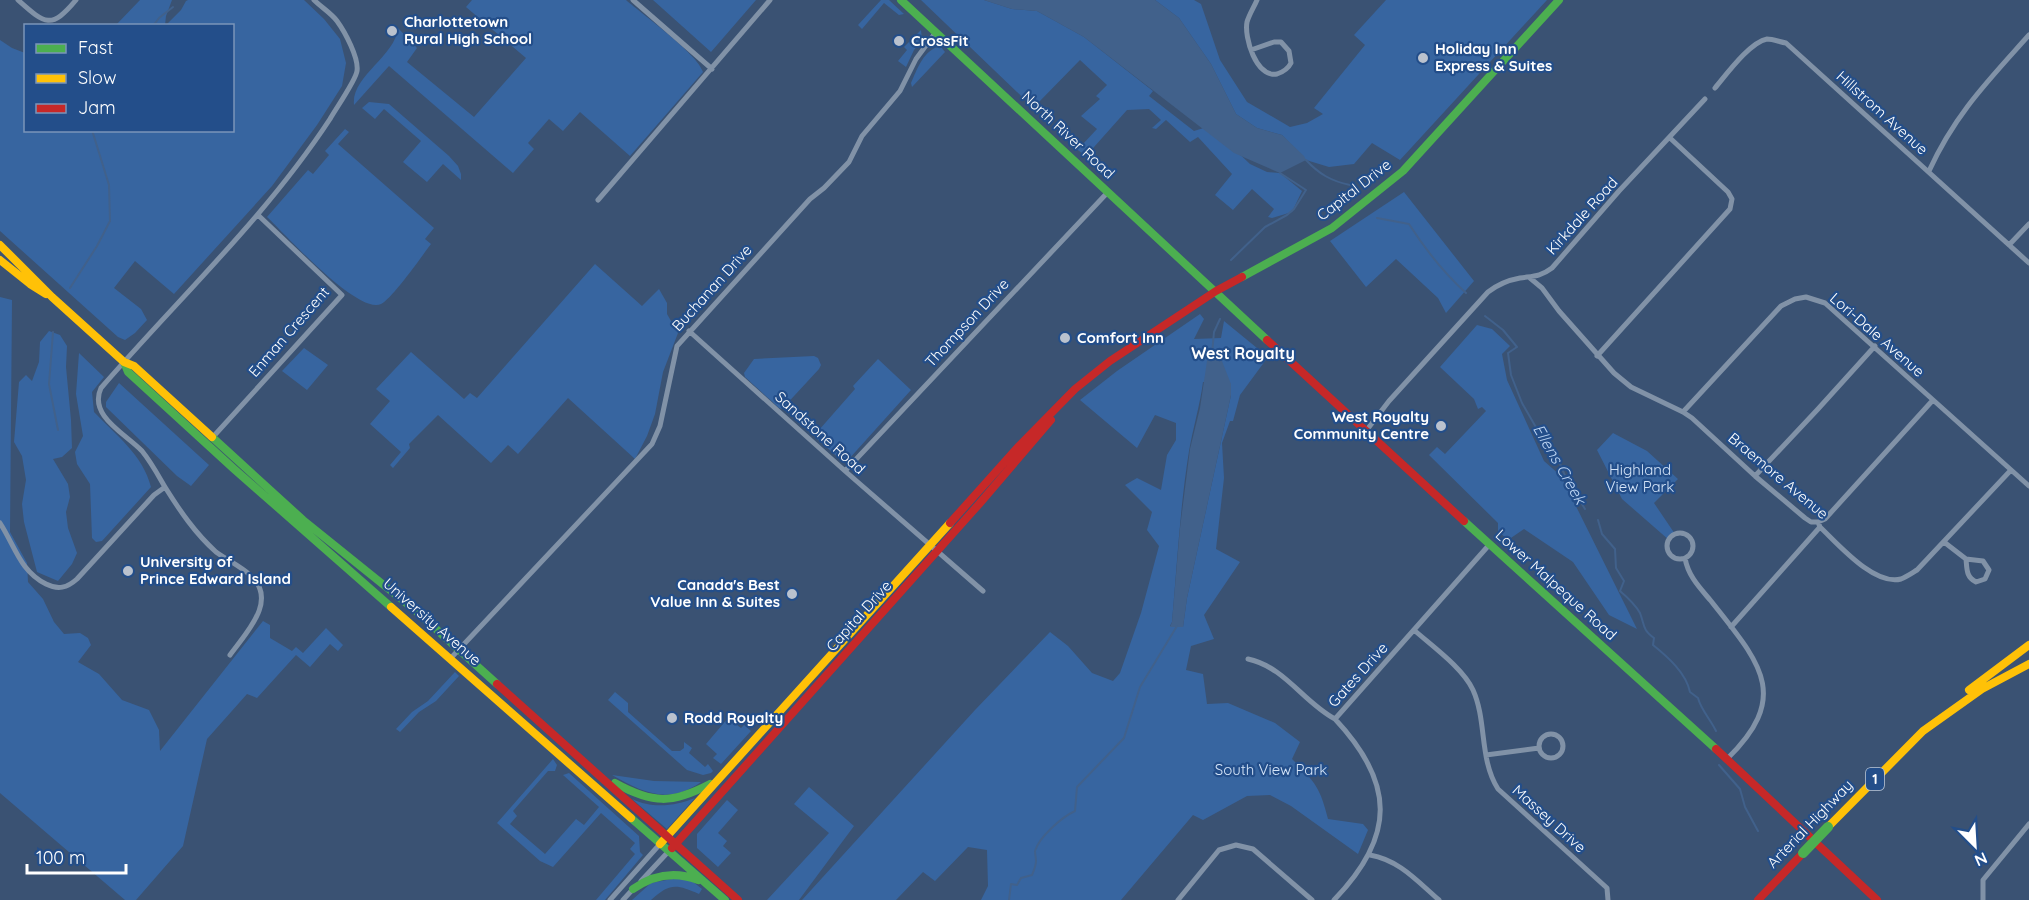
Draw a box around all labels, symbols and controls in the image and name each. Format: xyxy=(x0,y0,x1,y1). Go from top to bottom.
place label: Charlottetown Rural High School xyxy=(404,12,532,48)
legend xyxy=(24,24,234,132)
marker: Charlottetown Rural High School xyxy=(385,24,399,38)
place label: CrossFit xyxy=(911,31,969,50)
marker: CrossFit xyxy=(892,34,906,48)
text: Fast xyxy=(78,36,113,59)
place label: Holiday Inn Express & Suites xyxy=(1435,39,1552,75)
marker: Holiday Inn Express & Suites xyxy=(1416,51,1430,65)
text: Slow xyxy=(78,66,116,89)
street label: Hillstrom Avenue xyxy=(1833,67,1932,159)
street label: North River Road xyxy=(1018,87,1119,183)
text: Jam xyxy=(78,96,116,119)
street label: Capital Drive xyxy=(1313,155,1395,224)
street label: Kirkdale Road xyxy=(1542,173,1622,258)
street label: Buchanan Drive xyxy=(668,240,756,335)
street label: Thompson Drive xyxy=(921,274,1013,371)
street label: Enman Crescent xyxy=(244,283,333,381)
street label: Lori-Dale Avenue xyxy=(1826,288,1928,381)
place label: Comfort Inn xyxy=(1077,328,1164,347)
marker: Comfort Inn xyxy=(1058,331,1072,345)
district label: West Royalty xyxy=(1191,343,1295,363)
street label: Sandstone Road xyxy=(771,387,869,478)
place label: West Royalty Community Centre xyxy=(1294,407,1429,443)
marker: West Royalty Community Centre xyxy=(1434,419,1448,433)
water label: Ellens Creek xyxy=(1529,420,1592,509)
street label: Braemore Avenue xyxy=(1724,428,1832,523)
park label: Highland View Park xyxy=(1606,460,1674,496)
street label: Lower Malpeque Road xyxy=(1492,525,1621,644)
place label: University of Prince Edward Island xyxy=(140,552,291,588)
marker: University of Prince Edward Island xyxy=(121,564,135,578)
street label: University Avenue xyxy=(379,574,485,669)
place label: Canada's Best Value Inn & Suites xyxy=(650,575,780,611)
street label: Capital Drive xyxy=(822,576,895,655)
marker: Canada's Best Value Inn & Suites xyxy=(785,587,799,601)
street label: Gates Drive xyxy=(1324,638,1392,711)
place label: Rodd Royalty xyxy=(684,708,783,727)
marker: Rodd Royalty xyxy=(665,711,679,725)
park label: South View Park xyxy=(1215,760,1327,779)
road number: 1 xyxy=(1866,768,1884,790)
street label: Arterial Highway xyxy=(1763,776,1857,872)
street label: Massey Drive xyxy=(1509,781,1590,857)
north arrow xyxy=(1945,816,2005,876)
scale bar xyxy=(27,837,126,875)
text: 100 m xyxy=(36,846,85,869)
text: N xyxy=(1972,848,1991,871)

